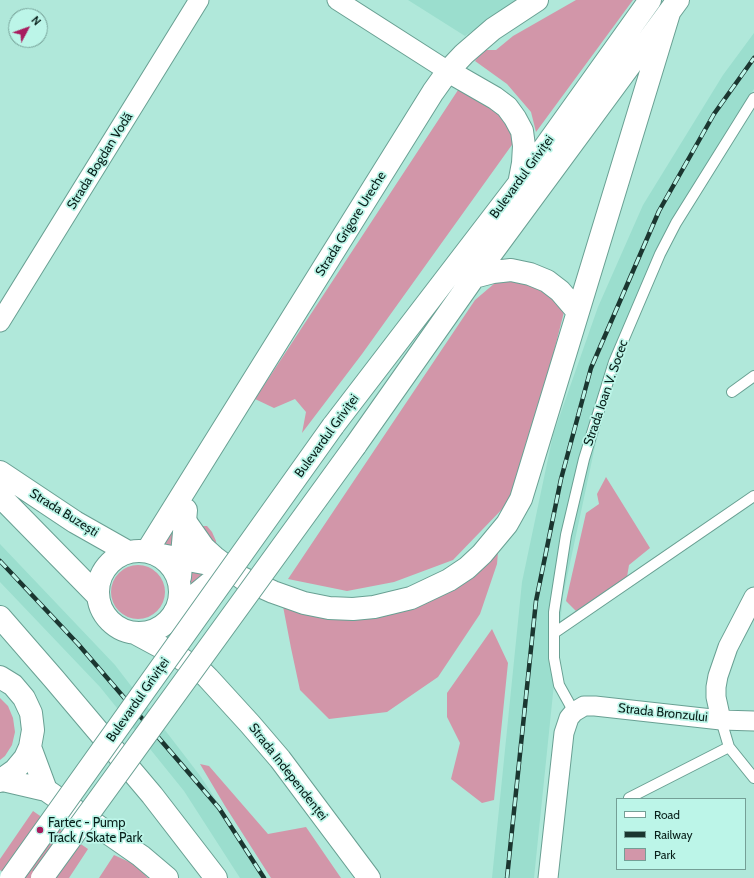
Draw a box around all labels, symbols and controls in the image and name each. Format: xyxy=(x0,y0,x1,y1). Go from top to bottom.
north arrow xyxy=(8,8,48,48)
text: N xyxy=(28,13,44,28)
street label: Strada Bogdan Vodă xyxy=(64,110,136,212)
street label: Bulevardul Griviței xyxy=(487,132,557,222)
street label: Strada Grigore Ureche xyxy=(312,169,390,279)
street label: Strada Ioan V. Socec xyxy=(581,338,631,448)
street label: Bulevardul Griviței xyxy=(292,391,362,481)
street label: Strada Buzești xyxy=(27,486,101,540)
street label: Bulevardul Griviței xyxy=(103,655,173,745)
street label: Strada Bronzului xyxy=(617,701,709,725)
street label: Strada Independenței xyxy=(245,720,331,824)
legend xyxy=(616,798,746,870)
text: Road xyxy=(654,807,680,822)
place label: Fartec - Pump Track / Skate Park xyxy=(48,815,143,846)
marker: Fartec - Pump Track / Skate Park xyxy=(35,825,45,835)
text: Railway xyxy=(654,827,692,842)
text: Park xyxy=(654,847,676,862)

